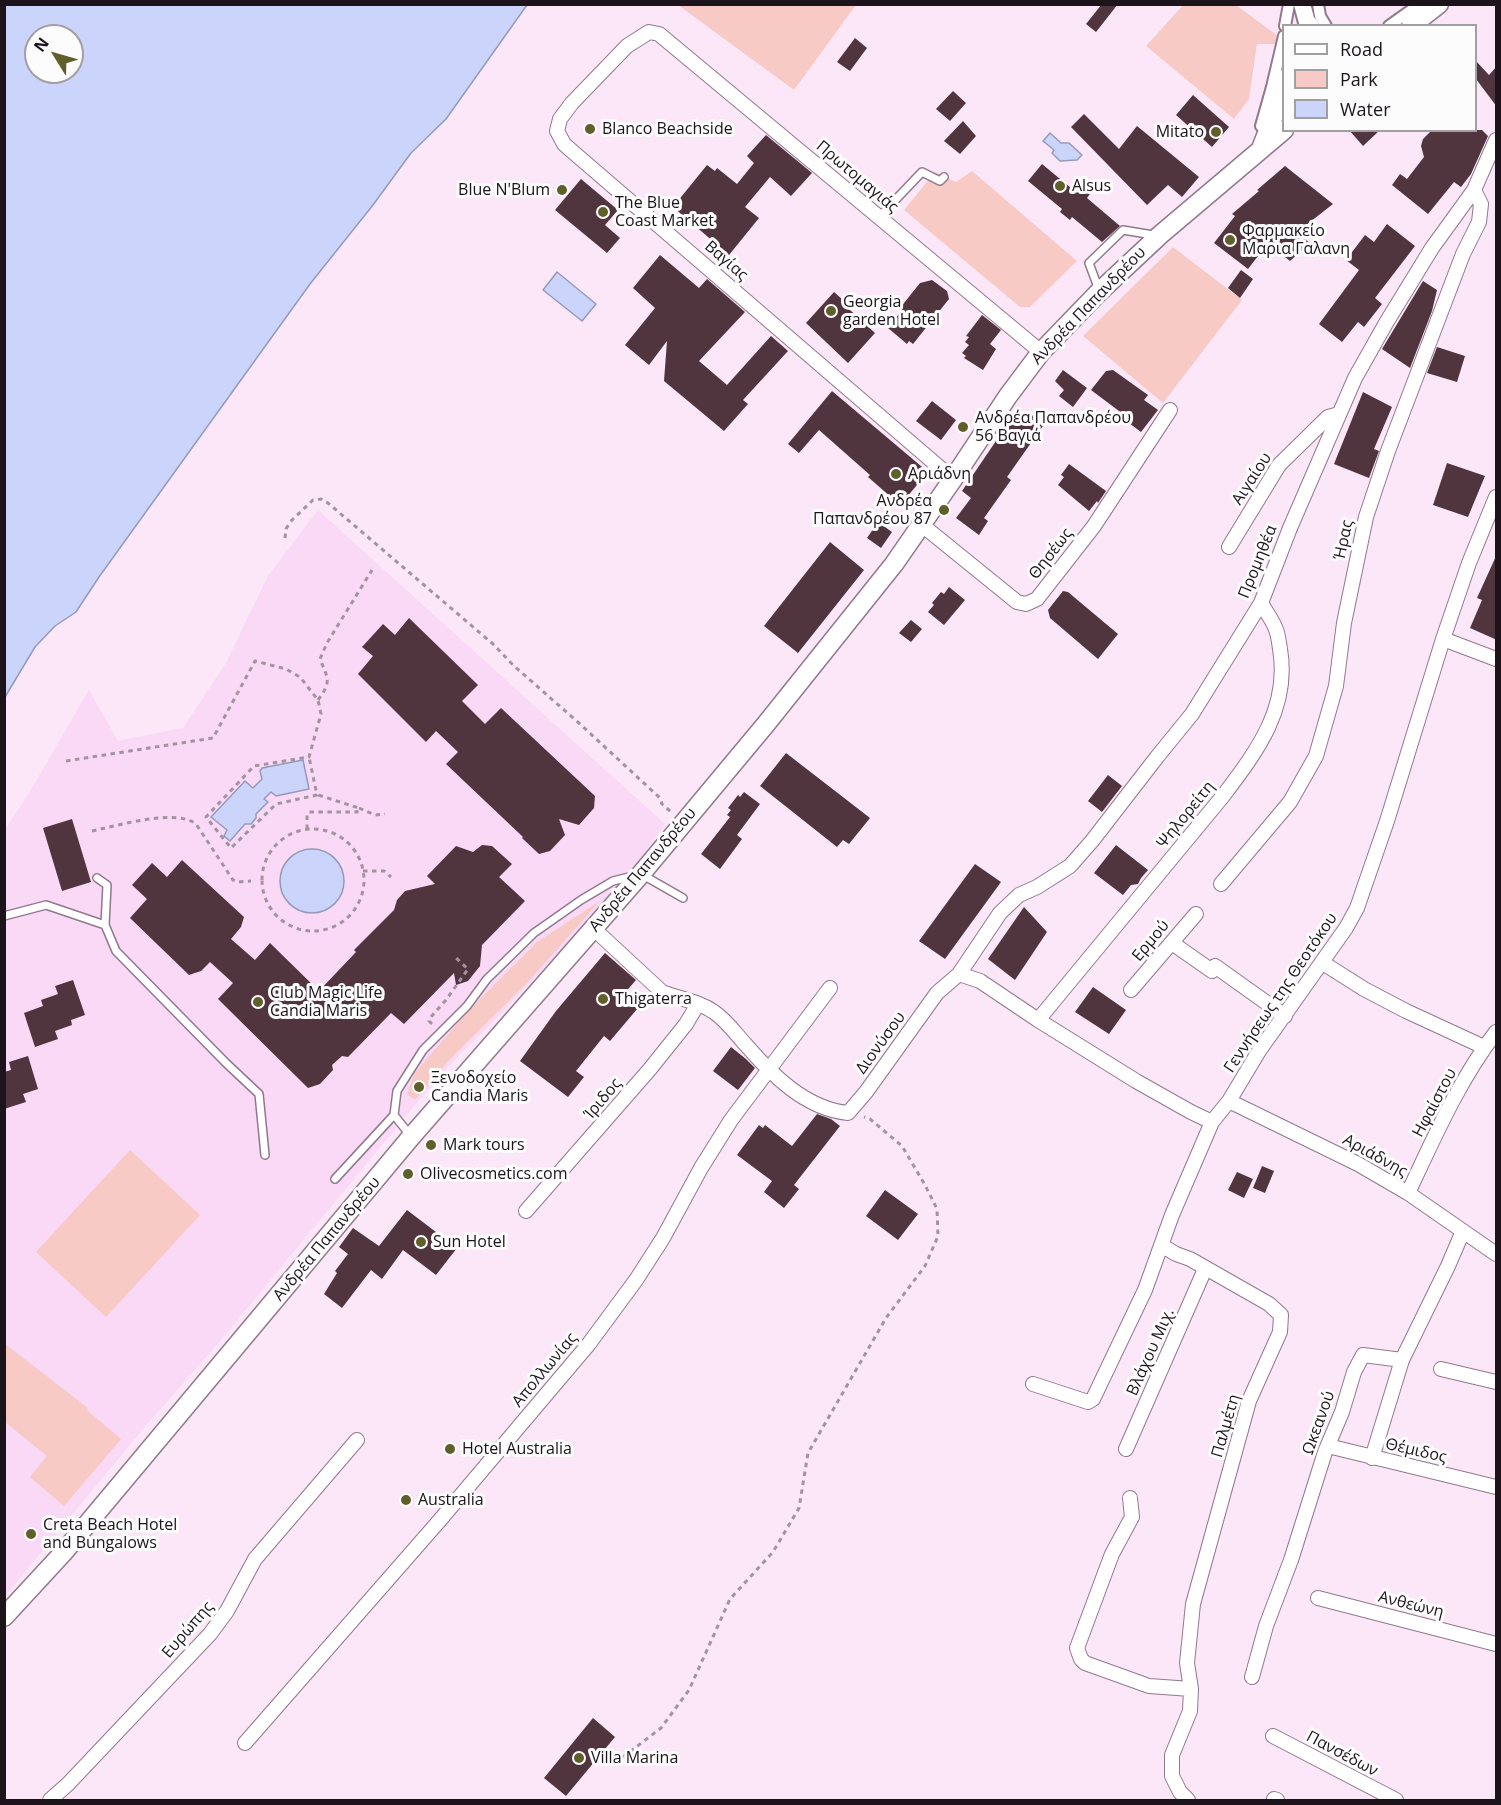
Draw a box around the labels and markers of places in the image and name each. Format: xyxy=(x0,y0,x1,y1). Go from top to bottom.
place label: Blanco Beachside xyxy=(602,119,733,139)
marker: Blanco Beachside xyxy=(583,122,597,136)
place label: Mitato xyxy=(1156,122,1204,142)
marker: Mitato xyxy=(1209,125,1223,139)
place label: Alsus xyxy=(1072,176,1111,196)
marker: Alsus xyxy=(1053,179,1067,193)
place label: Blue N'Blum xyxy=(458,180,550,200)
marker: Blue N'Blum xyxy=(555,183,569,197)
place label: The Blue Coast Market xyxy=(615,193,714,231)
marker: The Blue Coast Market xyxy=(596,205,610,219)
place label: Φαρμακείο Μαρια Γαλανη xyxy=(1242,221,1350,259)
marker: Φαρμακείο Μαρια Γαλανη xyxy=(1223,233,1237,247)
place label: Georgia garden Hotel xyxy=(843,292,940,330)
marker: Georgia garden Hotel xyxy=(824,304,838,318)
place label: Ανδρέα Παπανδρέου 56 Βαγιά xyxy=(975,408,1131,446)
marker: Ανδρέα Παπανδρέου 56 Βαγιά xyxy=(956,420,970,434)
place label: Αριάδνη xyxy=(908,464,971,484)
marker: Αριάδνη xyxy=(889,467,903,481)
place label: Ανδρέα Παπανδρέου 87 xyxy=(813,491,932,529)
marker: Ανδρέα Παπανδρέου 87 xyxy=(937,503,951,517)
place label: Club Magic Life Candia Maris xyxy=(270,983,382,1021)
place label: Thigaterra xyxy=(615,989,692,1009)
marker: Thigaterra xyxy=(596,992,610,1006)
marker: Club Magic Life Candia Maris xyxy=(251,995,265,1009)
place label: Ξενοδοχείο Candia Maris xyxy=(431,1068,528,1106)
marker: Ξενοδοχείο Candia Maris xyxy=(412,1080,426,1094)
place label: Mark tours xyxy=(443,1135,525,1155)
marker: Mark tours xyxy=(424,1138,438,1152)
place label: Olivecosmetics.com xyxy=(420,1164,568,1184)
marker: Olivecosmetics.com xyxy=(401,1167,415,1181)
place label: Sun Hotel xyxy=(433,1232,506,1252)
marker: Sun Hotel xyxy=(414,1235,428,1249)
place label: Hotel Australia xyxy=(462,1439,572,1459)
marker: Hotel Australia xyxy=(443,1442,457,1456)
place label: Australia xyxy=(418,1490,484,1510)
marker: Australia xyxy=(399,1493,413,1507)
place label: Creta Beach Hotel and Bungalows xyxy=(43,1515,177,1553)
marker: Creta Beach Hotel and Bungalows xyxy=(24,1527,38,1541)
place label: Villa Marina xyxy=(591,1748,678,1768)
marker: Villa Marina xyxy=(572,1751,586,1765)

